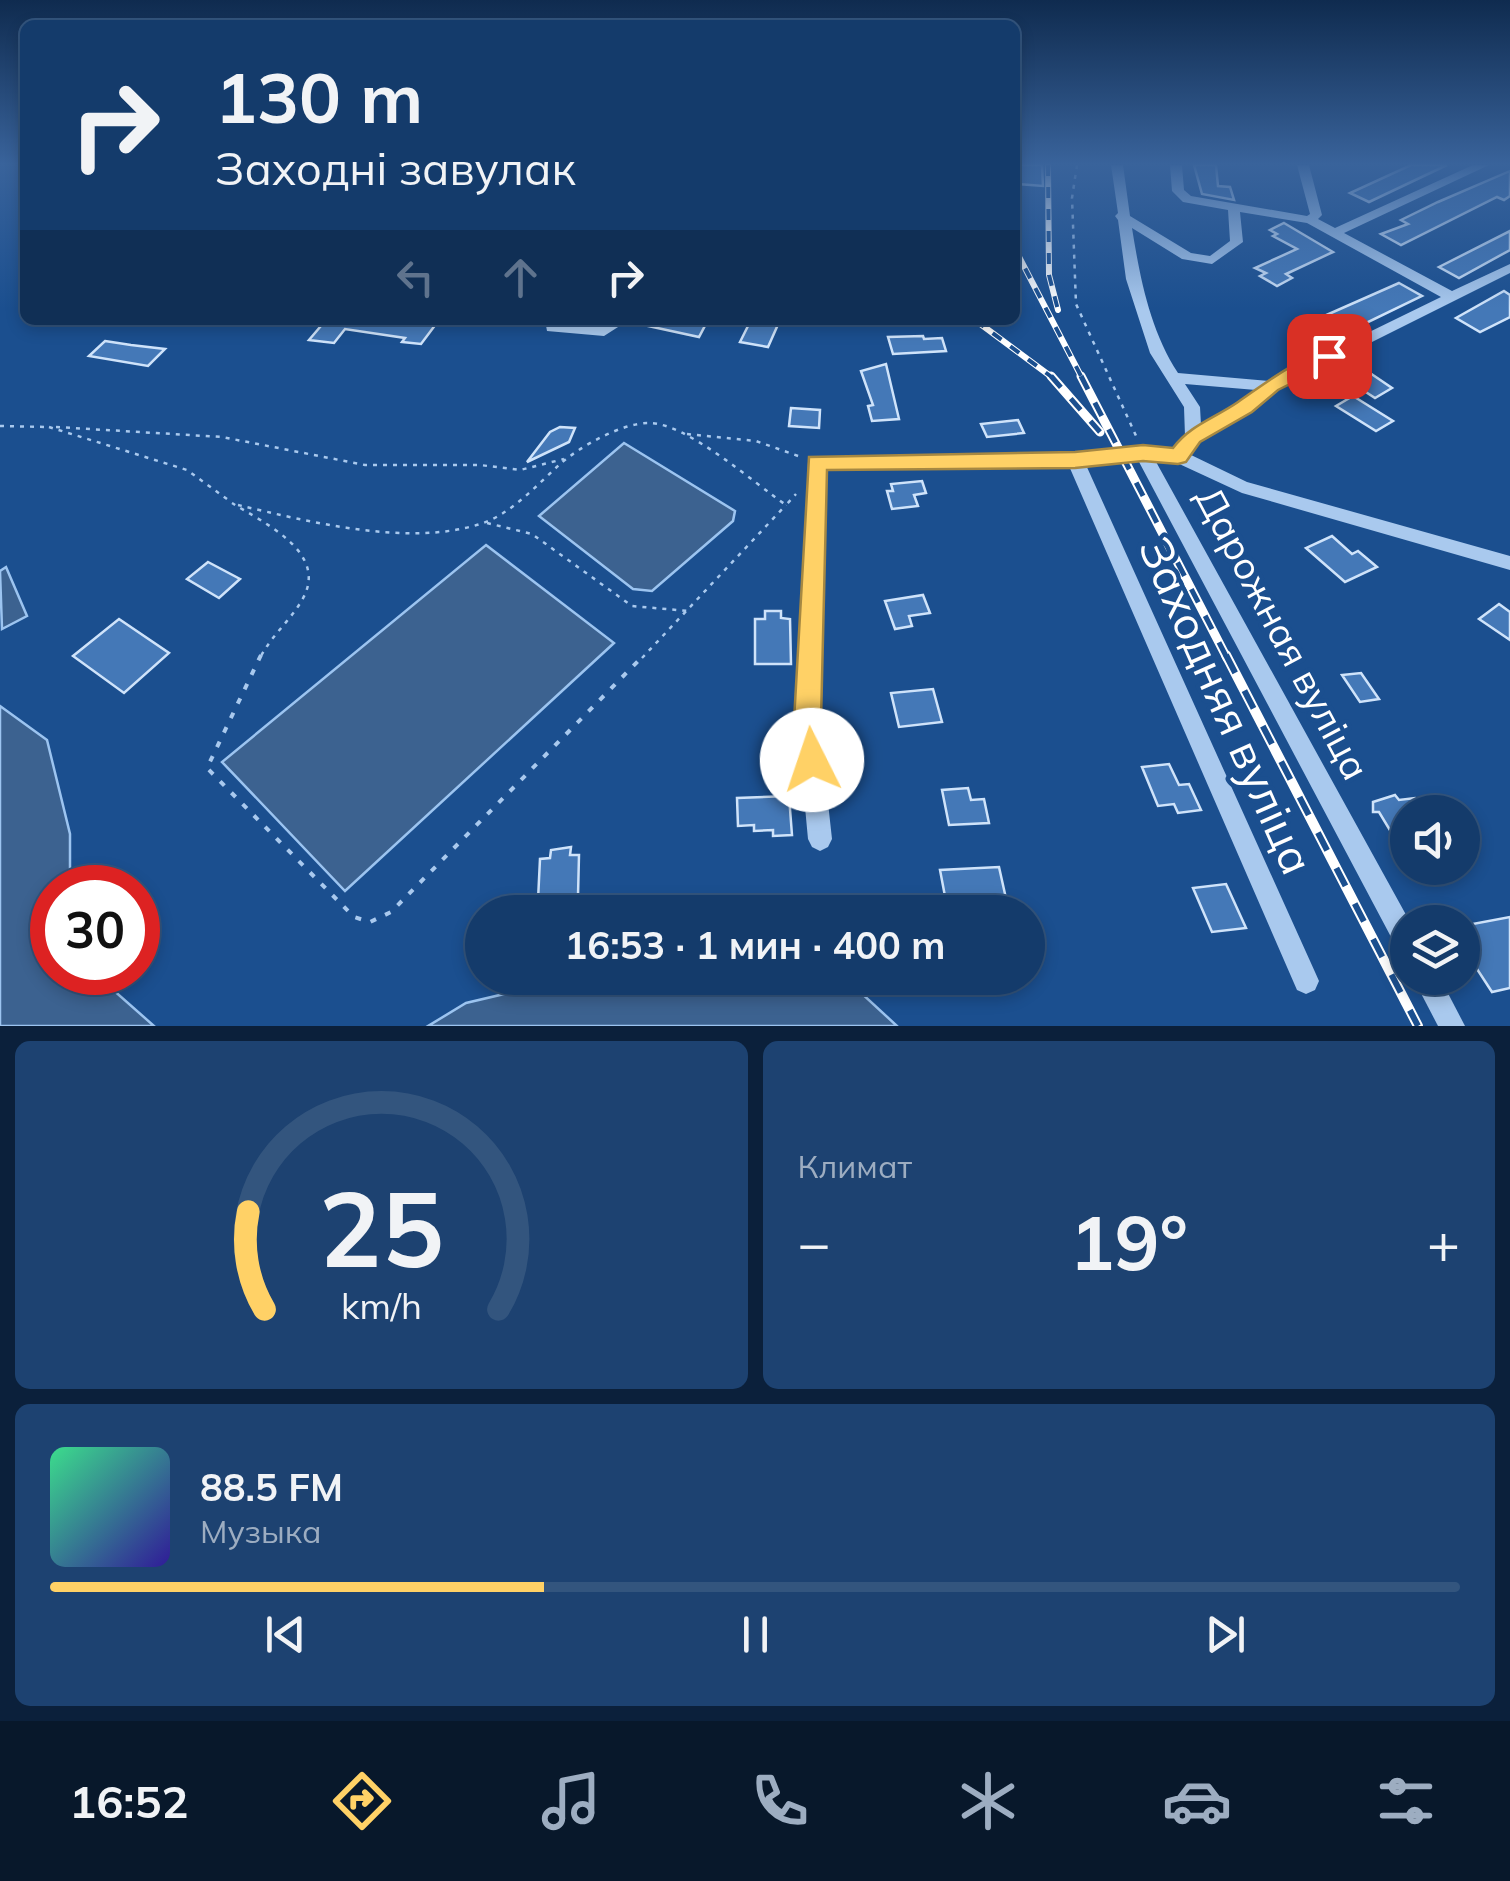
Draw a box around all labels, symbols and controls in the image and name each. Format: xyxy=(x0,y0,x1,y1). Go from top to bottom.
text: 130 m xyxy=(215,53,423,141)
icon: right xyxy=(50,60,180,190)
text: Заходні завулак xyxy=(215,140,576,196)
icon: left xyxy=(388,250,443,305)
icon: ahead xyxy=(493,250,548,305)
icon: right xyxy=(598,250,653,305)
pin xyxy=(1287,314,1372,399)
icon: arrive xyxy=(1302,329,1357,384)
street label: Дарожная вуліца xyxy=(1186,478,1380,788)
street label: Заходняя вуліца xyxy=(1128,528,1326,882)
position arrow xyxy=(760,708,864,812)
map controls xyxy=(1390,795,1480,995)
button: sound xyxy=(1390,795,1480,885)
speed limit sign: 30 xyxy=(30,865,160,995)
button: layers xyxy=(1390,905,1480,995)
text: 16:53 · 1 мин · 400 m xyxy=(565,921,945,969)
text: Климат xyxy=(798,1146,912,1186)
text: 25 xyxy=(319,1162,444,1293)
text: 19° xyxy=(1070,1195,1188,1289)
text: − xyxy=(798,1208,831,1277)
text: + xyxy=(1427,1208,1460,1277)
text: km/h xyxy=(341,1283,422,1328)
text: 88.5 FM xyxy=(200,1463,343,1511)
text: Музыка xyxy=(200,1511,322,1551)
icon: previous xyxy=(258,1607,313,1662)
icon: pause xyxy=(728,1607,783,1662)
icon: next xyxy=(1198,1607,1253,1662)
icon: directions xyxy=(327,1766,397,1836)
icon: music xyxy=(536,1766,606,1836)
icon: phone xyxy=(745,1766,815,1836)
icon: climate xyxy=(953,1766,1023,1836)
icon: car xyxy=(1162,1766,1232,1836)
icon: filters xyxy=(1371,1766,1441,1836)
text: 16:52 xyxy=(69,1773,189,1829)

